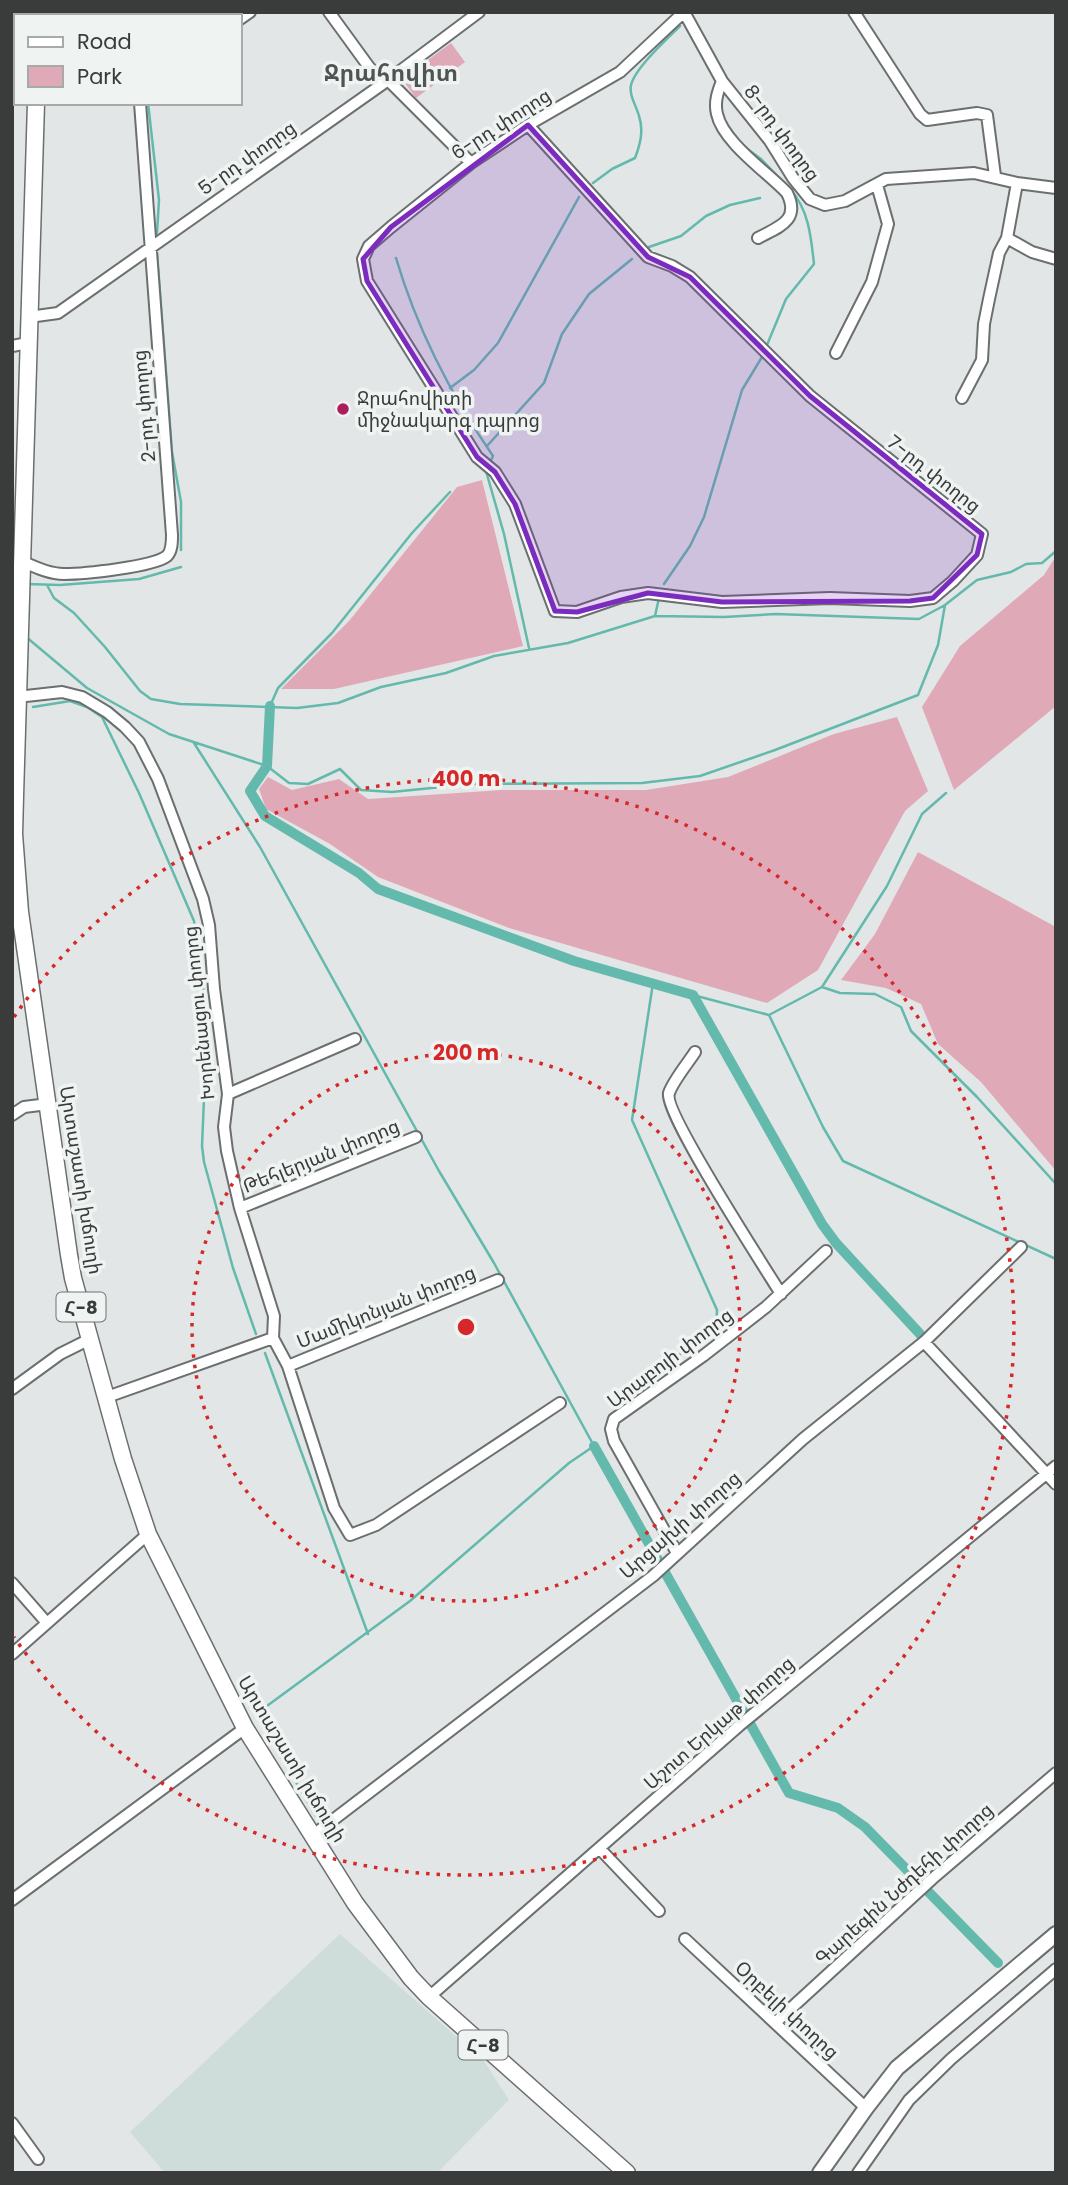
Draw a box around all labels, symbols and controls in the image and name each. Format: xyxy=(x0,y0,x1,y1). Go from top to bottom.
legend xyxy=(14,14,242,105)
text: Road xyxy=(77,27,132,56)
district label: Ջրահովիտ xyxy=(324,57,458,89)
text: Park xyxy=(77,62,122,91)
street label: 8-րդ փողոց xyxy=(738,79,826,187)
street label: 6-րդ փողոց xyxy=(446,82,556,166)
street label: 5-րդ փողոց xyxy=(193,114,301,202)
street label: 2-րդ փողոց xyxy=(126,349,162,463)
place label: Ջրահովիտի միջնակարգ դպրոց xyxy=(357,385,540,434)
marker: Ջրահովիտի միջնակարգ դպրոց xyxy=(335,401,351,417)
street label: 7-րդ փողոց xyxy=(882,429,986,519)
text: 400 m xyxy=(432,764,500,793)
street label: Խորենացու փողոց xyxy=(176,925,222,1101)
text: 200 m xyxy=(433,1038,499,1067)
street label: Արտաշատի խճուղի xyxy=(53,1084,109,1276)
street label: Թեհլերյան փողոց xyxy=(239,1112,403,1200)
street label: Մամիկոնյան փողոց xyxy=(292,1259,480,1355)
road number: Հ-8 xyxy=(56,1292,106,1322)
street label: Արաբոյի փողոց xyxy=(601,1302,739,1414)
centre of rings xyxy=(454,1315,478,1339)
street label: Արցախի փողոց xyxy=(614,1465,746,1585)
street label: Աշոտ Երկաթ փողոց xyxy=(638,1650,800,1796)
street label: Արտաշատի խճուղի xyxy=(231,1670,353,1848)
street label: Գարեգին Նժդեհի փողոց xyxy=(809,1797,999,1971)
street label: Օրբելի փողոց xyxy=(729,1955,845,2065)
road number: Հ-8 xyxy=(458,2031,508,2060)

